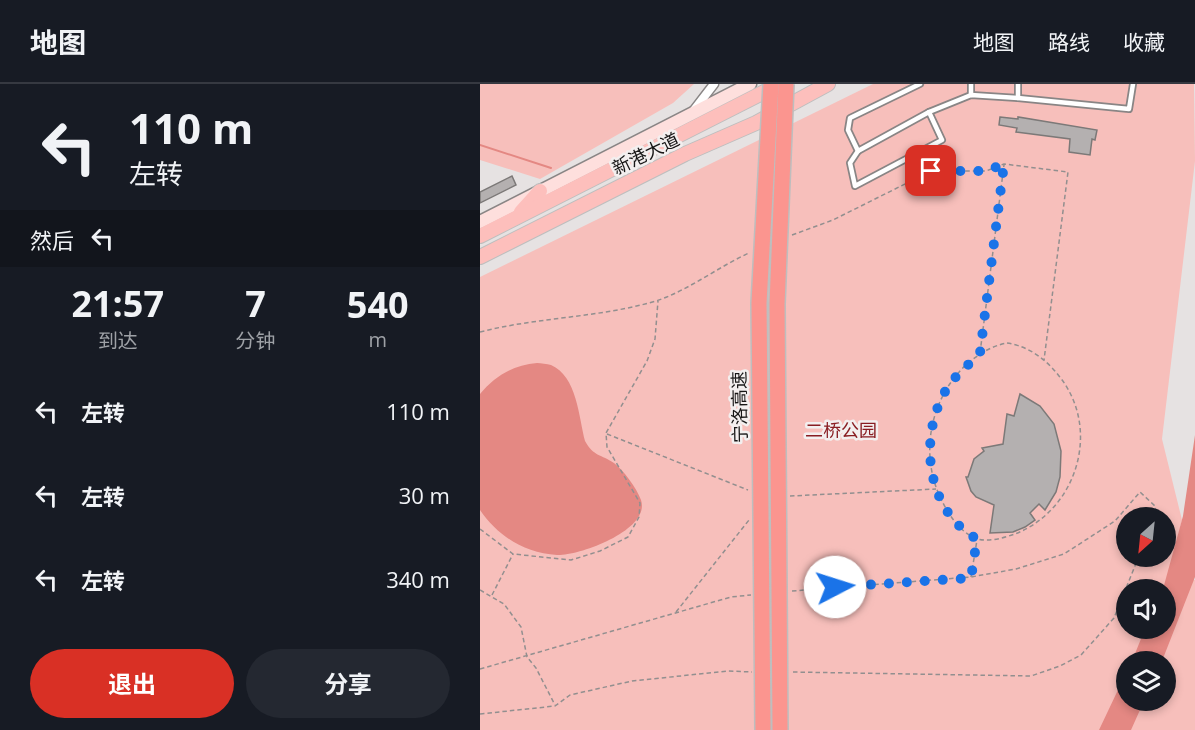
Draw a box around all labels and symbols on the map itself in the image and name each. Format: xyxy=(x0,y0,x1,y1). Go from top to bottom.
street label: 新港大道 xyxy=(608,127,683,180)
pin xyxy=(905,145,956,196)
street label: 宁洛高速 xyxy=(726,371,752,443)
park label: 二桥公园 xyxy=(805,418,877,442)
north arrow xyxy=(1116,507,1176,567)
position arrow xyxy=(803,555,867,619)

